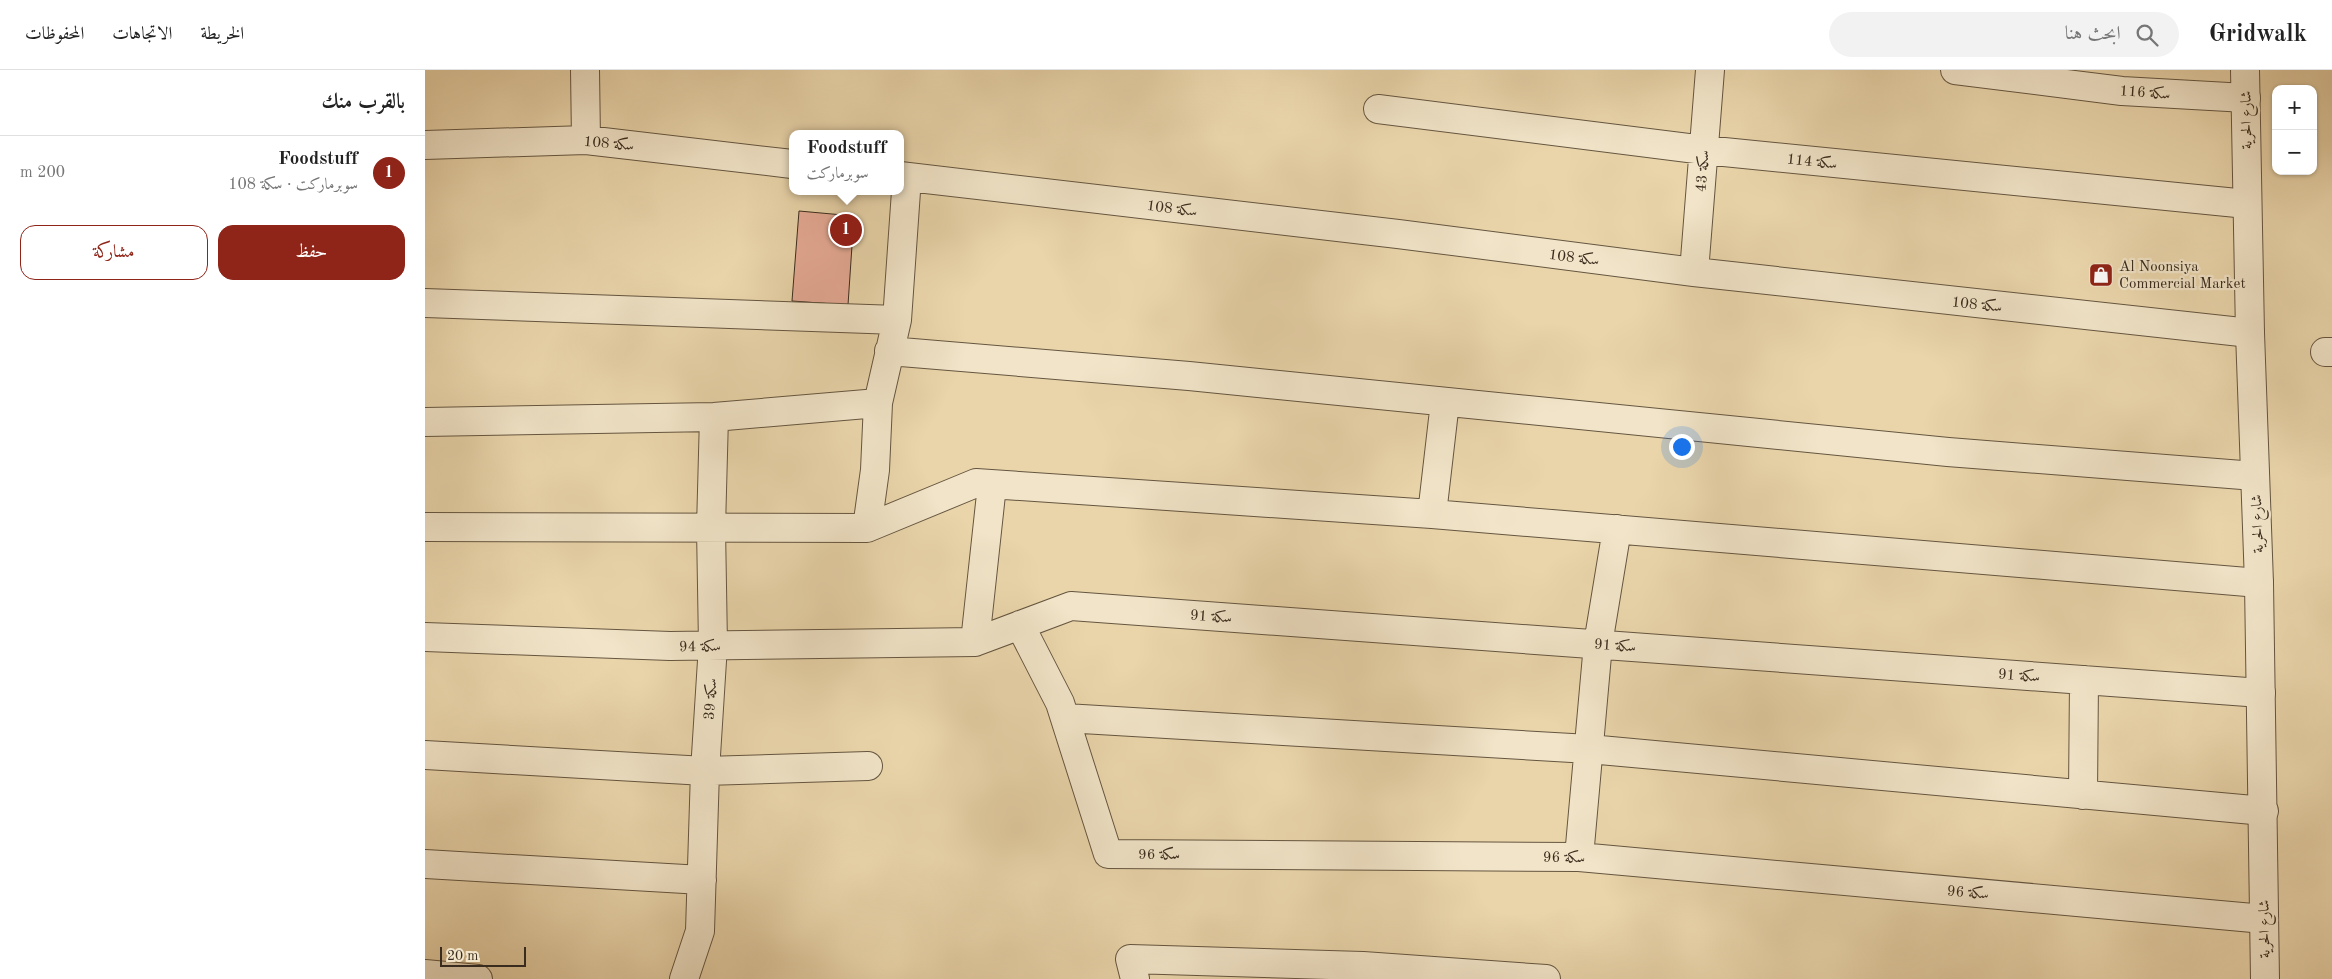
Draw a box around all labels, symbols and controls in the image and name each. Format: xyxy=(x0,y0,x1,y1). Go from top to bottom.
search box xyxy=(1829,12,2179,57)
icon: search xyxy=(2133,21,2161,49)
text: Gridwalk xyxy=(2209,23,2307,47)
text: المحفوظات xyxy=(25,25,84,43)
text: الاتجاهات xyxy=(112,25,172,43)
text: الخريطة xyxy=(200,25,244,43)
text: ابحث هنا xyxy=(2065,25,2121,44)
street label: سكة 116 xyxy=(2119,82,2171,103)
map controls xyxy=(2272,85,2317,175)
button: + xyxy=(2272,85,2317,130)
street label: شارع الحرية xyxy=(2239,91,2260,149)
text: بالقرب منك xyxy=(322,92,405,113)
popup xyxy=(789,130,904,195)
button: − xyxy=(2272,130,2317,175)
street label: سكة 108 xyxy=(583,133,635,154)
text: Foodstuff xyxy=(806,139,887,158)
street label: سكة 43 xyxy=(1692,149,1713,193)
text: Foodstuff xyxy=(278,150,358,169)
street label: سكة 114 xyxy=(1786,150,1838,173)
text: 200 m xyxy=(20,165,65,181)
text: 1 xyxy=(384,165,394,181)
text: سوبرماركت xyxy=(806,166,869,182)
text: سوبرماركت · سكة 108 xyxy=(228,177,358,193)
street label: سكة 108 xyxy=(1146,197,1198,220)
pin: 1 xyxy=(830,211,862,249)
button: مشاركة xyxy=(20,225,208,280)
button: حفظ xyxy=(218,225,405,280)
street label: سكة 108 xyxy=(1548,246,1600,269)
place label: Al Noonsiya Commercial Market xyxy=(2119,260,2246,292)
shop icon: Al Noonsiya Commercial Market xyxy=(2088,262,2114,288)
street label: سكة 108 xyxy=(1951,293,2003,316)
your location xyxy=(1669,434,1695,460)
street label: شارع الحرية xyxy=(2250,494,2271,553)
street label: سكة 91 xyxy=(1189,607,1233,626)
street label: سكة 91 xyxy=(1593,636,1637,655)
street label: سكة 94 xyxy=(679,638,721,655)
street label: سكة 91 xyxy=(1997,666,2041,685)
street label: سكة 39 xyxy=(701,677,720,721)
street label: سكة 96 xyxy=(1138,846,1180,863)
street label: سكة 96 xyxy=(1543,849,1585,866)
street label: سكة 96 xyxy=(1946,882,1990,903)
street label: شارع الحرية xyxy=(2257,900,2278,958)
scale bar xyxy=(440,944,526,967)
text: 20 m xyxy=(447,949,478,963)

